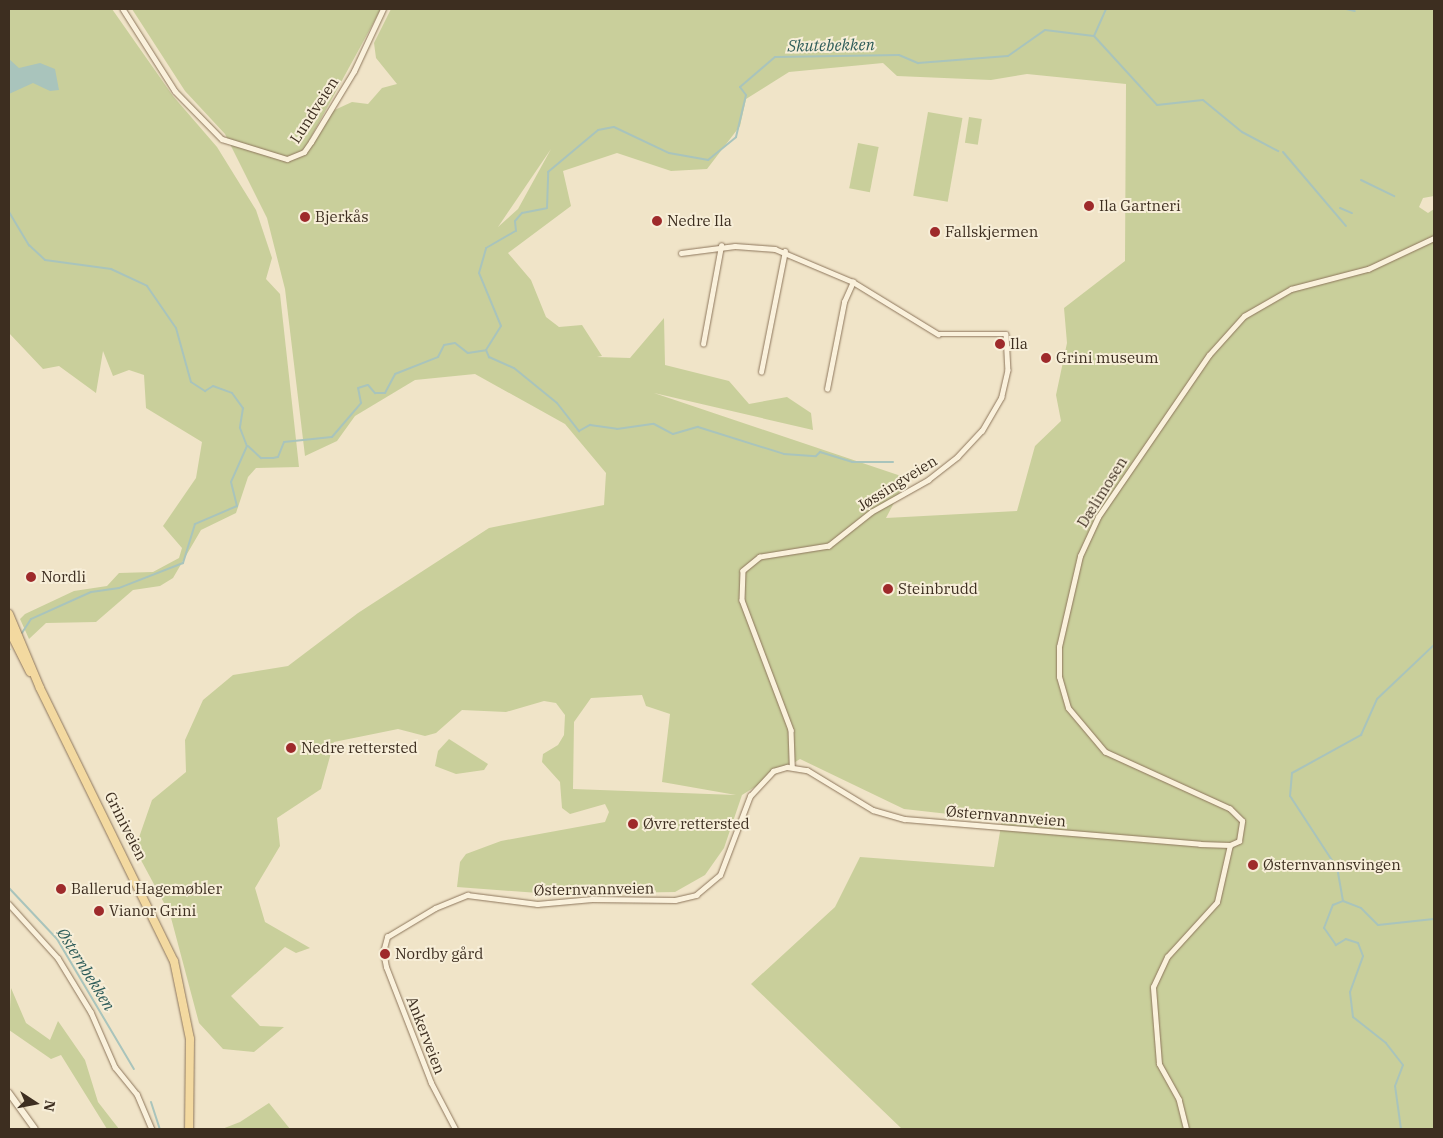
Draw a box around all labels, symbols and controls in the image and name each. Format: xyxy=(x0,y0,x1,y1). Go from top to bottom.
water label: Skutebekken xyxy=(787,35,875,55)
street label: Lundveien xyxy=(286,74,342,146)
place label: Ila Gartneri xyxy=(1099,197,1181,215)
marker: Ila Gartneri xyxy=(1083,200,1095,212)
place label: Bjerkås xyxy=(315,208,369,226)
marker: Bjerkås xyxy=(299,211,311,223)
place label: Nedre Ila xyxy=(667,212,732,230)
marker: Nedre Ila xyxy=(651,215,663,227)
place label: Fallskjermen xyxy=(945,223,1038,241)
marker: Fallskjermen xyxy=(929,226,941,238)
place label: Ila xyxy=(1010,335,1028,353)
marker: Ila xyxy=(994,338,1006,350)
place label: Grini museum xyxy=(1056,349,1158,367)
marker: Grini museum xyxy=(1040,352,1052,364)
street label: Jøssingveien xyxy=(854,451,940,515)
street label: Dælimosen xyxy=(1073,453,1131,531)
place label: Nordli xyxy=(41,568,86,586)
marker: Nordli xyxy=(25,571,37,583)
place label: Steinbrudd xyxy=(898,580,978,598)
marker: Steinbrudd xyxy=(882,583,894,595)
place label: Nedre rettersted xyxy=(301,739,418,757)
marker: Nedre rettersted xyxy=(285,742,297,754)
street label: Griniveien xyxy=(101,789,151,863)
street label: Østernvannveien xyxy=(945,802,1067,830)
place label: Øvre rettersted xyxy=(643,815,750,833)
marker: Øvre rettersted xyxy=(627,818,639,830)
place label: Østernvannsvingen xyxy=(1263,856,1401,874)
marker: Østernvannsvingen xyxy=(1247,859,1259,871)
street label: Østernvannveien xyxy=(534,879,654,899)
place label: Ballerud Hagemøbler xyxy=(71,880,222,898)
marker: Ballerud Hagemøbler xyxy=(55,883,67,895)
place label: Vianor Grini xyxy=(109,902,196,920)
marker: Vianor Grini xyxy=(93,905,105,917)
water label: Østernbekken xyxy=(53,924,119,1014)
place label: Nordby gård xyxy=(395,945,483,963)
marker: Nordby gård xyxy=(379,948,391,960)
street label: Ankerveien xyxy=(403,994,449,1076)
north arrow xyxy=(10,1078,60,1128)
text: N xyxy=(40,1099,60,1113)

